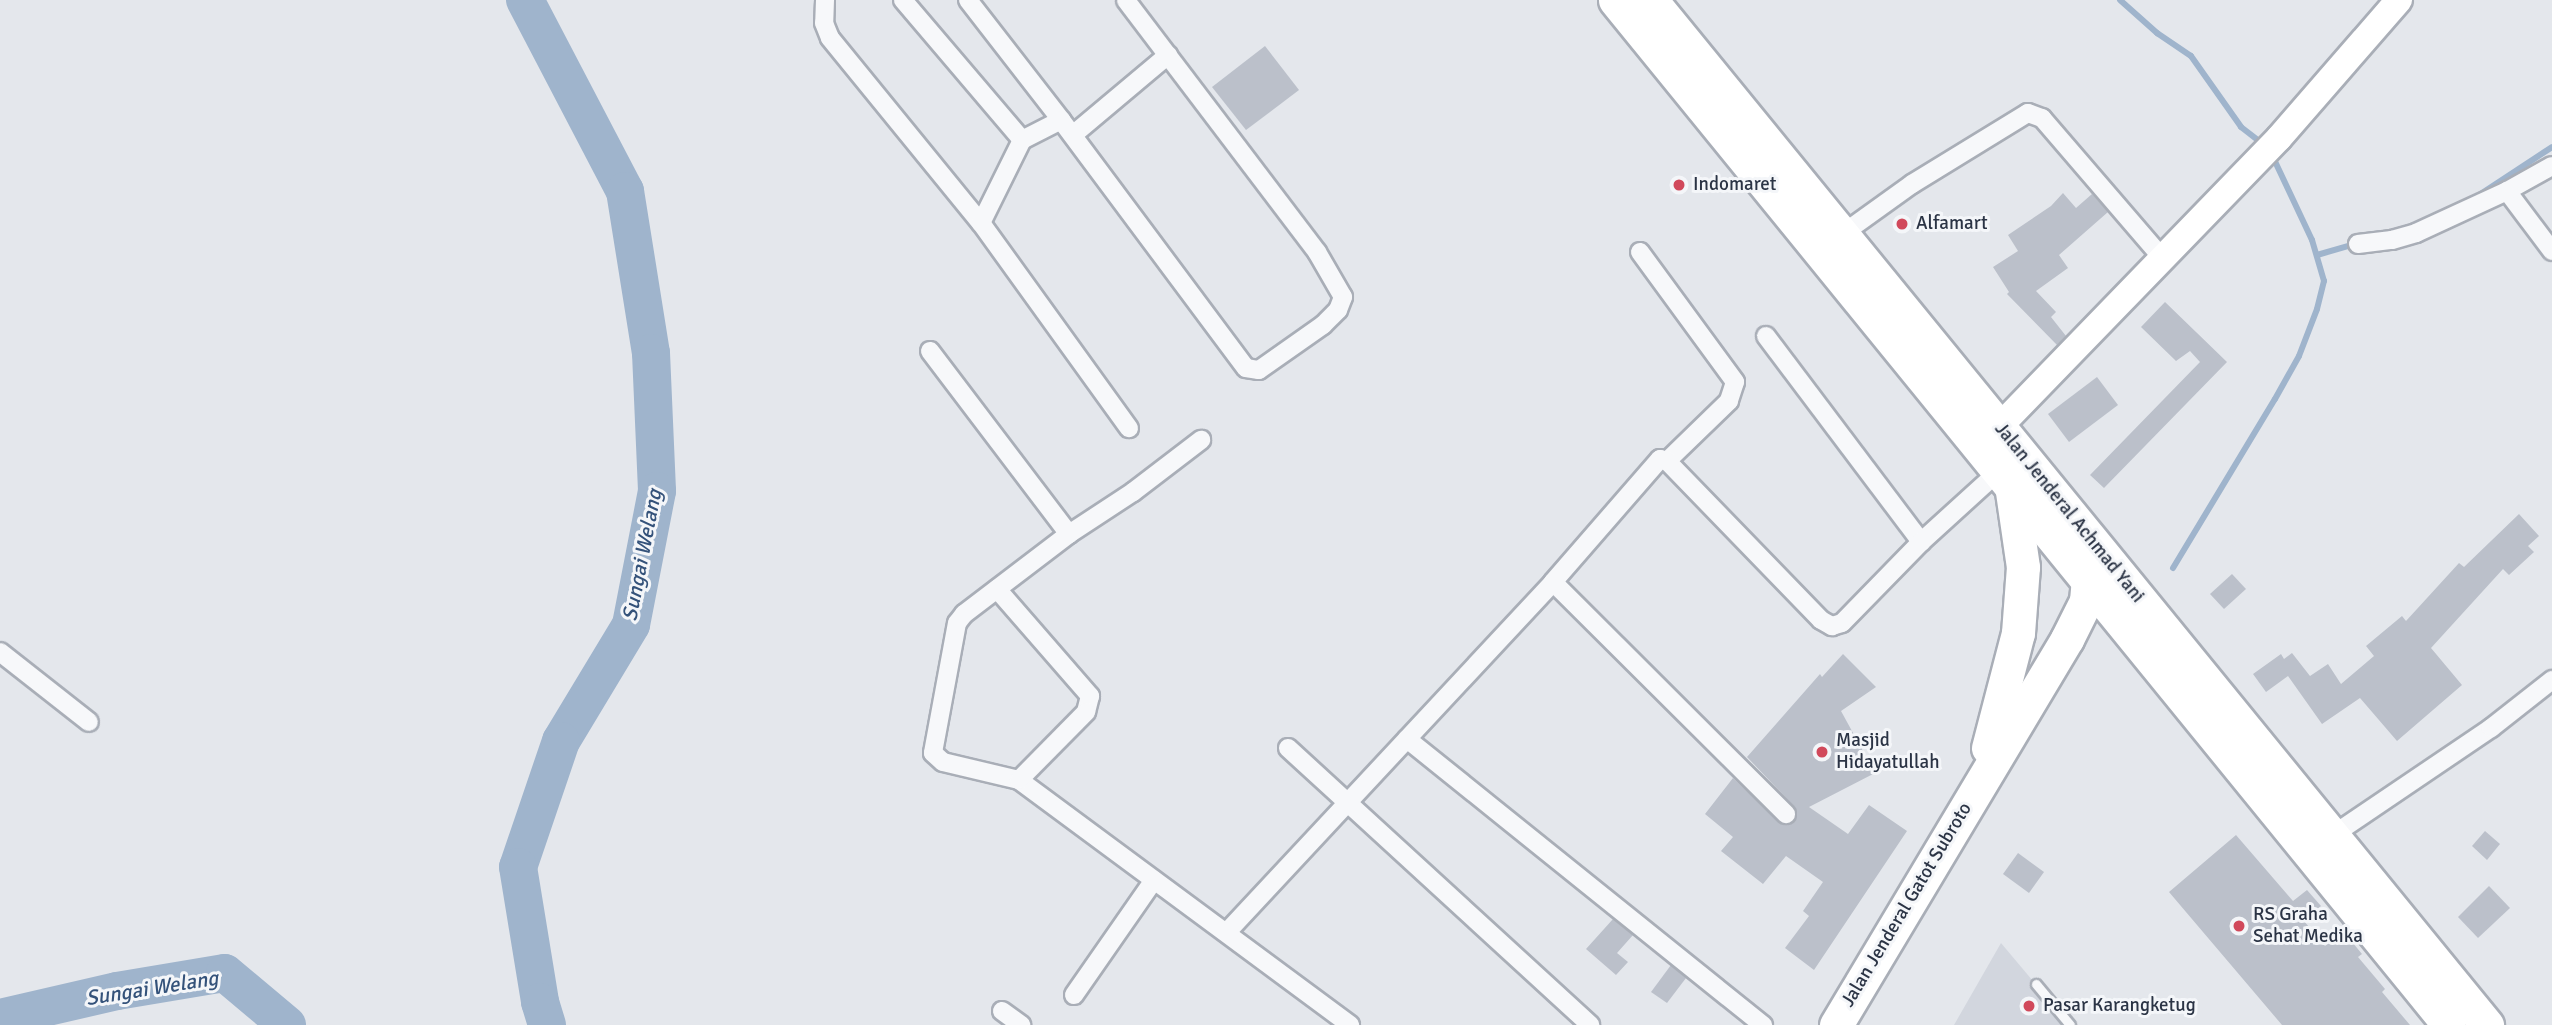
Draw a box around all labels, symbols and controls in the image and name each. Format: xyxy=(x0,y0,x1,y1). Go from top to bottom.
place label: Indomaret xyxy=(1693,174,1776,196)
marker: Indomaret xyxy=(1671,177,1687,193)
place label: Alfamart xyxy=(1916,213,1988,235)
marker: Alfamart xyxy=(1894,216,1910,232)
street label: Jalan Jenderal Achmad Yani xyxy=(1989,418,2149,608)
water label: Sungai Welang xyxy=(617,487,667,623)
place label: Masjid Hidayatullah xyxy=(1836,730,1940,774)
marker: Masjid Hidayatullah xyxy=(1814,744,1830,760)
street label: Jalan Jenderal Gatot Subroto xyxy=(1837,799,1977,1011)
place label: RS Graha Sehat Medika xyxy=(2253,904,2363,948)
marker: RS Graha Sehat Medika xyxy=(2231,918,2247,934)
water label: Sungai Welang xyxy=(84,965,220,1011)
place label: Pasar Karangketug xyxy=(2043,995,2196,1017)
marker: Pasar Karangketug xyxy=(2021,998,2037,1014)

